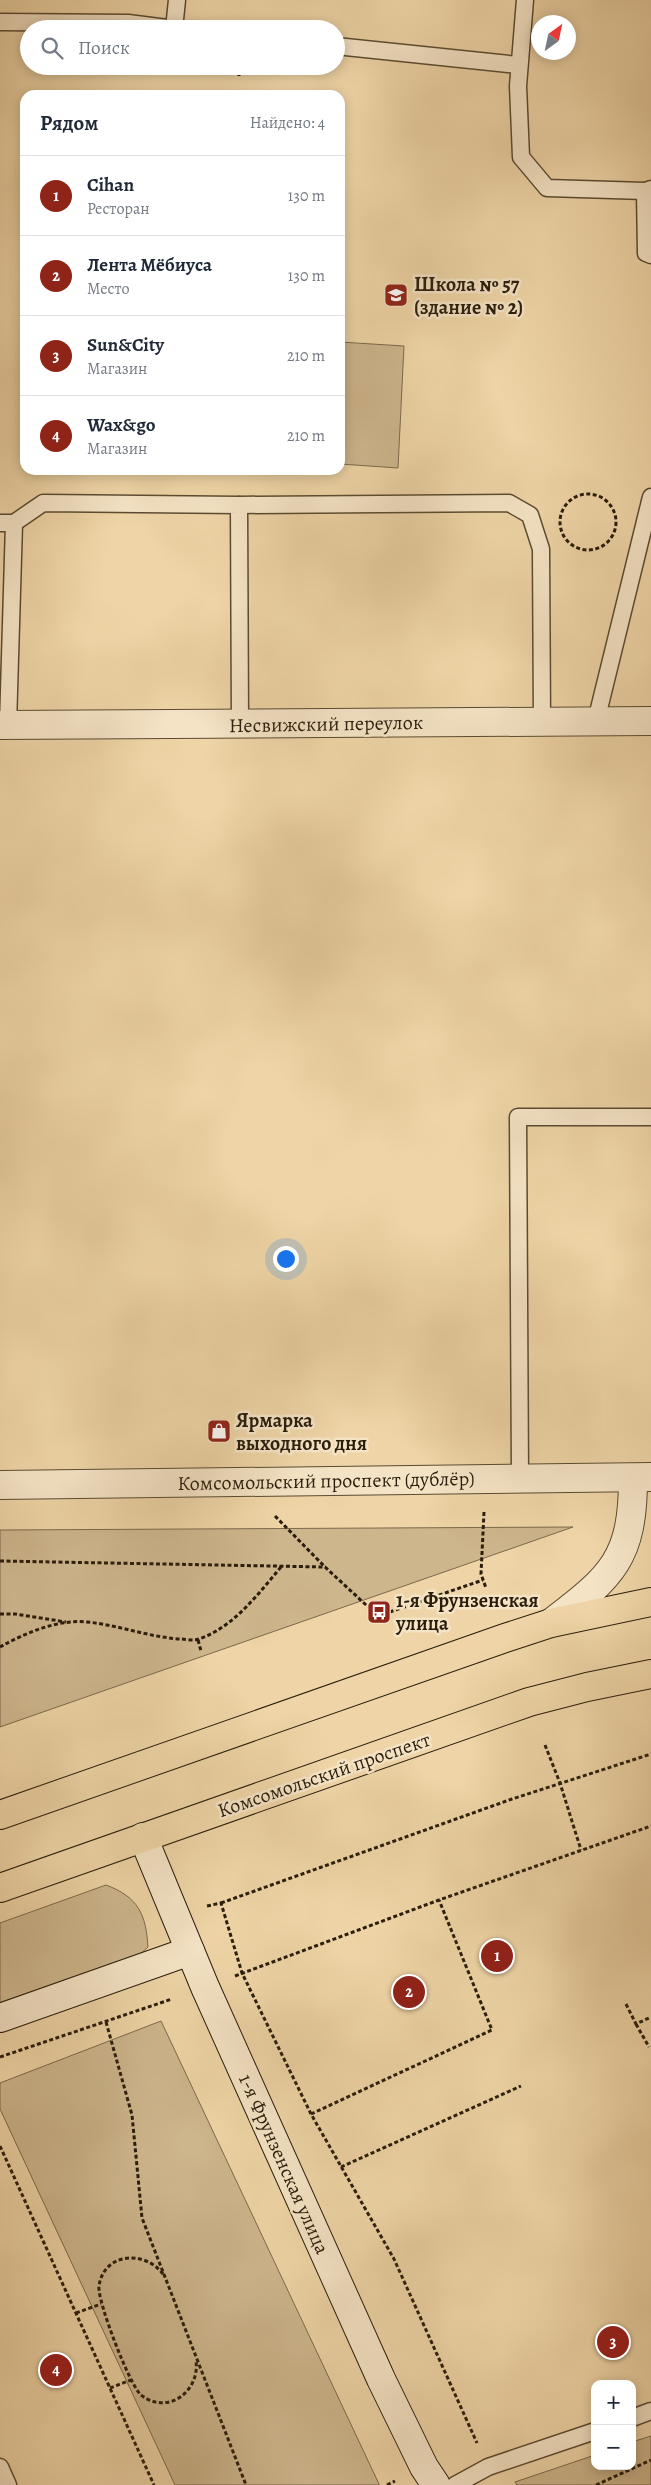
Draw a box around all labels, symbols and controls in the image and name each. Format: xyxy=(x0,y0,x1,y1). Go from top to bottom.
north arrow xyxy=(531,15,576,60)
search box xyxy=(20,20,345,75)
icon: search xyxy=(38,34,66,62)
text: Поиск xyxy=(78,35,130,61)
text: Рядом xyxy=(40,109,98,137)
text: Найдено: 4 xyxy=(250,112,325,134)
text: Cihan xyxy=(87,172,134,198)
text: 1 xyxy=(53,185,59,207)
text: 130 m xyxy=(288,185,325,207)
text: Ресторан xyxy=(87,198,150,220)
text: Лента Мёбиуса xyxy=(87,252,212,278)
text: 2 xyxy=(52,265,60,287)
text: 130 m xyxy=(288,265,325,287)
place label: Школа № 57 (здание № 2) xyxy=(414,271,523,321)
text: Место xyxy=(87,278,130,300)
school or university icon: Школа № 57 (здание № 2) xyxy=(383,282,409,308)
text: Sun&City xyxy=(87,332,164,358)
text: 3 xyxy=(53,345,59,367)
text: 210 m xyxy=(287,345,325,367)
text: Магазин xyxy=(87,358,147,380)
text: Wax&go xyxy=(87,412,156,438)
text: 4 xyxy=(52,425,60,447)
text: 210 m xyxy=(287,425,325,447)
text: Магазин xyxy=(87,438,147,460)
street label: Несвижский переулок xyxy=(229,709,423,739)
your location xyxy=(273,1246,299,1272)
place label: Ярмарка выходного дня xyxy=(236,1407,367,1457)
shop icon: Ярмарка выходного дня xyxy=(206,1418,232,1444)
street label: Комсомольский проспект (дублёр) xyxy=(177,1465,475,1497)
place label: 1-я Фрунзенская улица xyxy=(395,1587,539,1637)
bus stop icon: 1-я Фрунзенская улица xyxy=(366,1599,392,1625)
street label: Комсомольский проспект xyxy=(214,1726,434,1824)
pin: 1 xyxy=(481,1937,513,1975)
pin: 2 xyxy=(393,1973,425,2011)
street label: 1-я Фрунзенская улица xyxy=(232,2070,336,2259)
pin: 3 xyxy=(597,2323,629,2361)
pin: 4 xyxy=(40,2351,72,2389)
map controls xyxy=(591,2380,636,2470)
button: + xyxy=(591,2380,636,2425)
button: − xyxy=(591,2425,636,2470)

